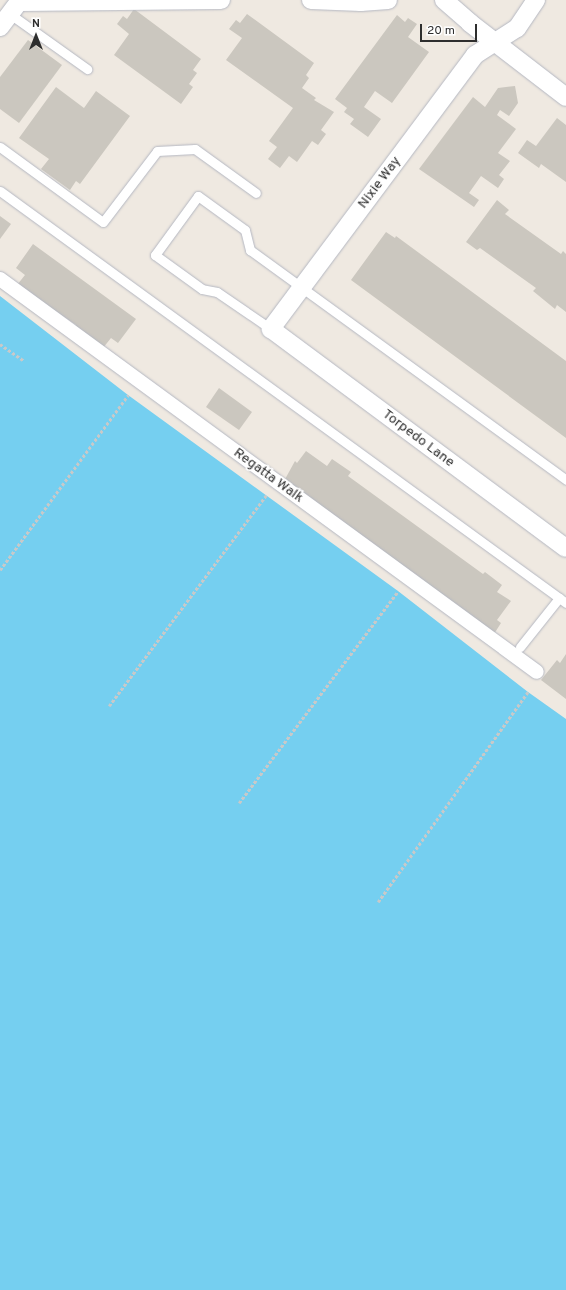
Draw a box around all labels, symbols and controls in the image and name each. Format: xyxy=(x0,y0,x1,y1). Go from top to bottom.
north arrow xyxy=(16,16,56,56)
scale bar xyxy=(422,16,479,42)
text: N xyxy=(32,17,40,31)
text: 20 m xyxy=(427,23,455,39)
street label: Nixie Way xyxy=(355,153,405,213)
street label: Torpedo Lane xyxy=(379,406,457,472)
street label: Regatta Walk xyxy=(230,445,306,507)

